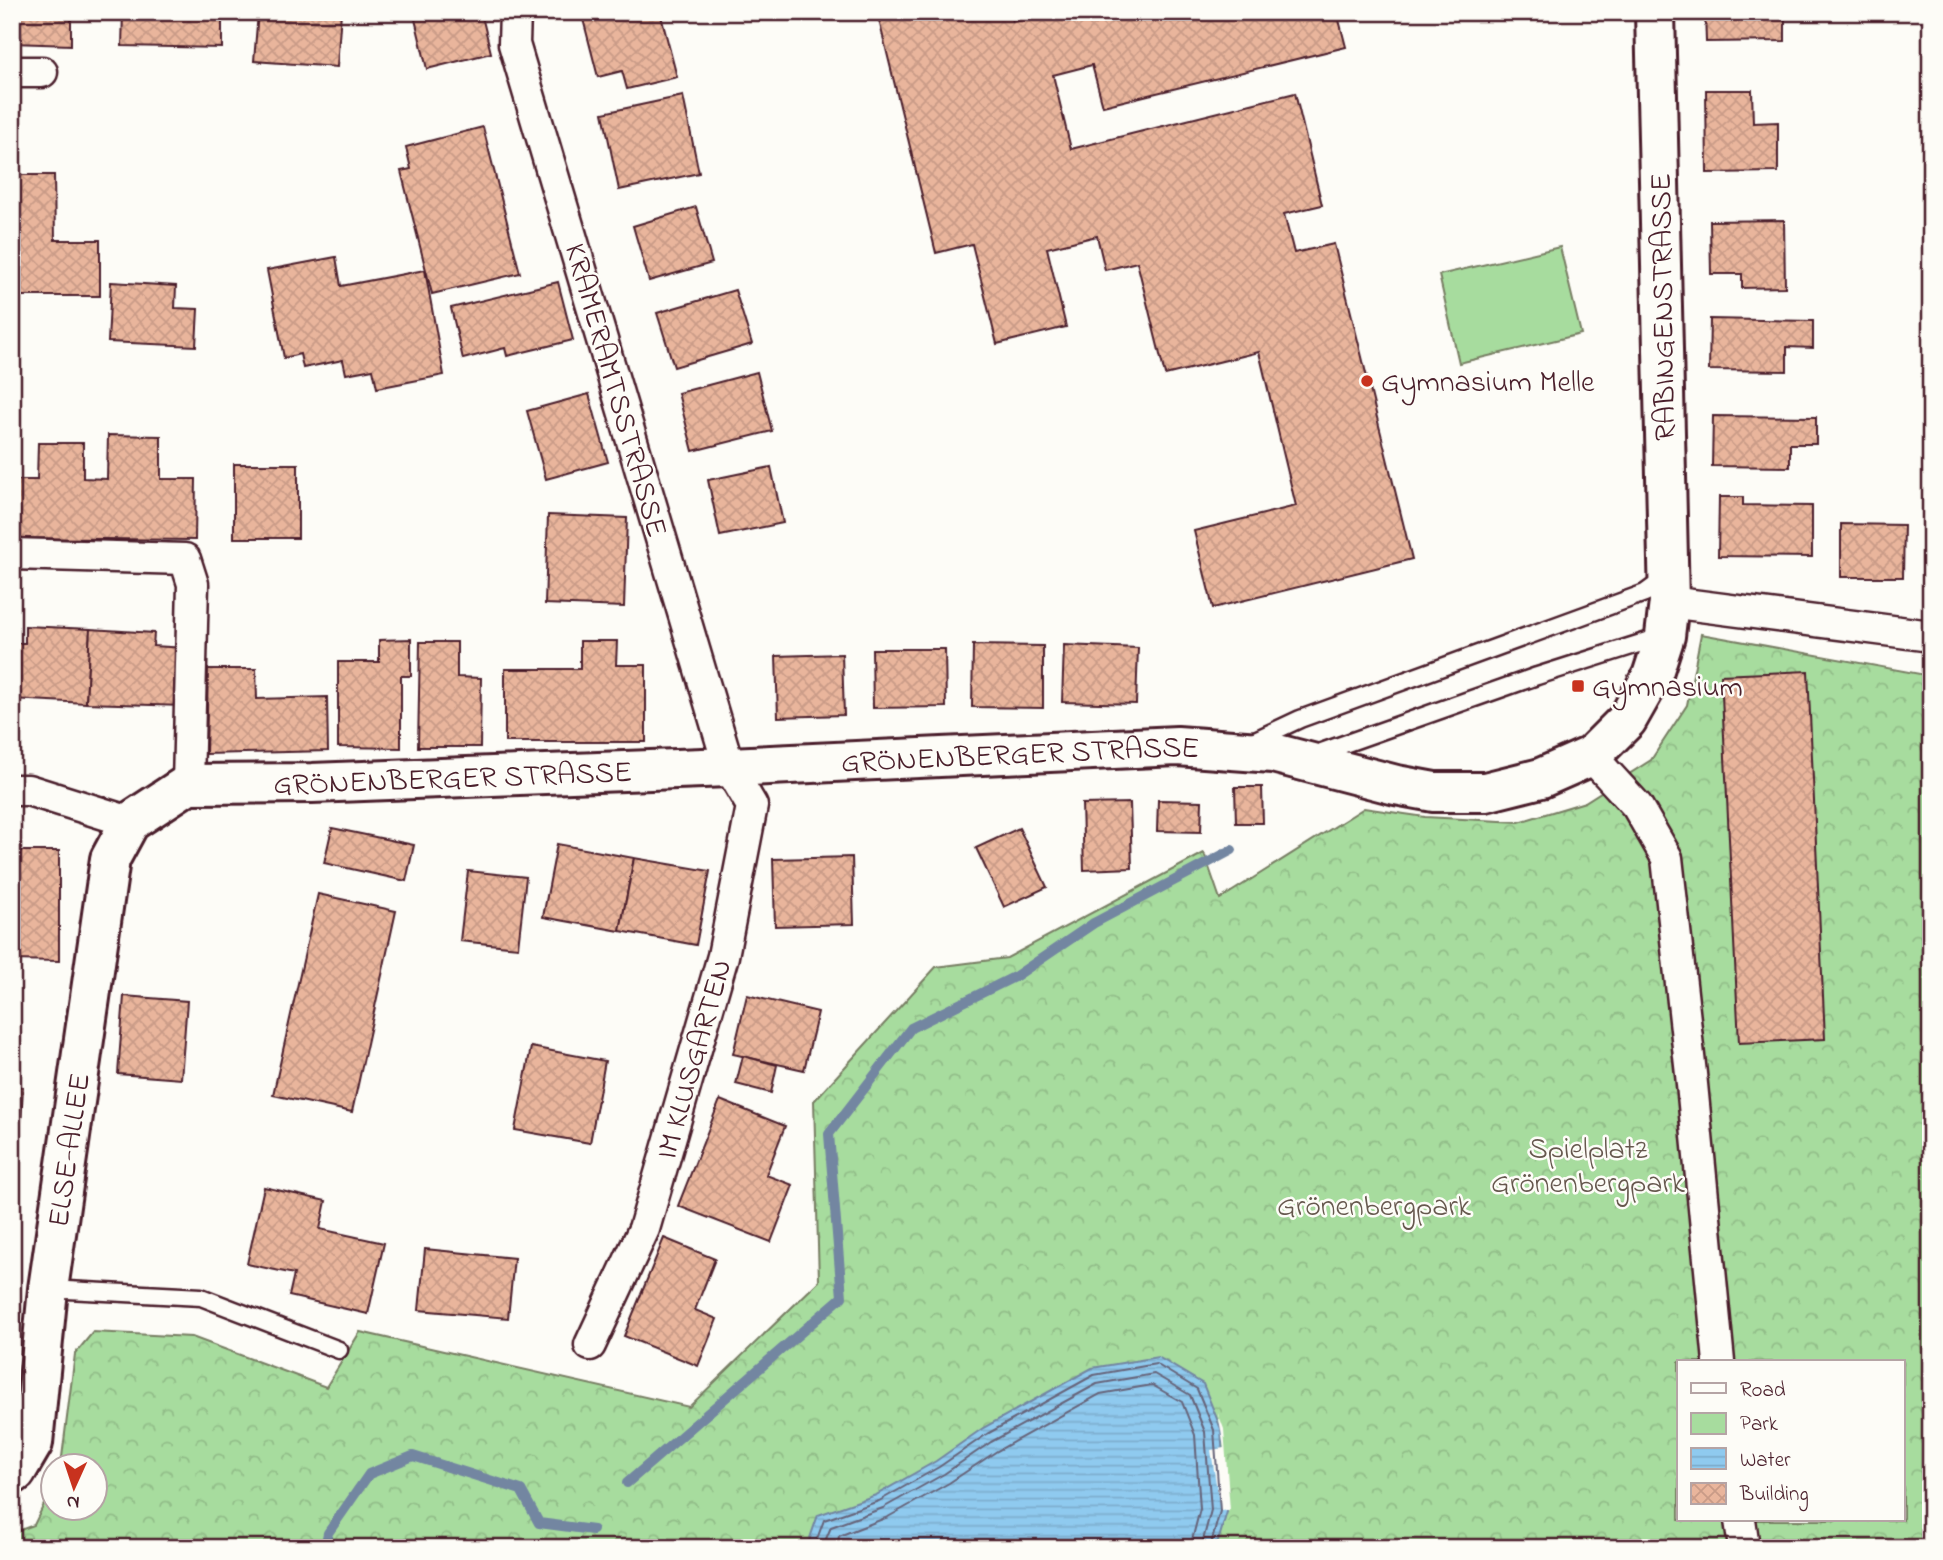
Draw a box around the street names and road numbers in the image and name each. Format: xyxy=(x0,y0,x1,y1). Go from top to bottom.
street label: RABINGENSTRASSE xyxy=(1641,173,1689,441)
street label: KRAMERAMTSSTRASSE xyxy=(551,239,677,543)
street label: GRÖNENBERGER STRASSE xyxy=(840,727,1201,787)
street label: GRÖNENBERGER STRASSE xyxy=(273,752,633,808)
street label: IM KLUSGARTEN xyxy=(646,955,745,1165)
street label: ELSE-ALLEE xyxy=(38,1070,104,1230)

